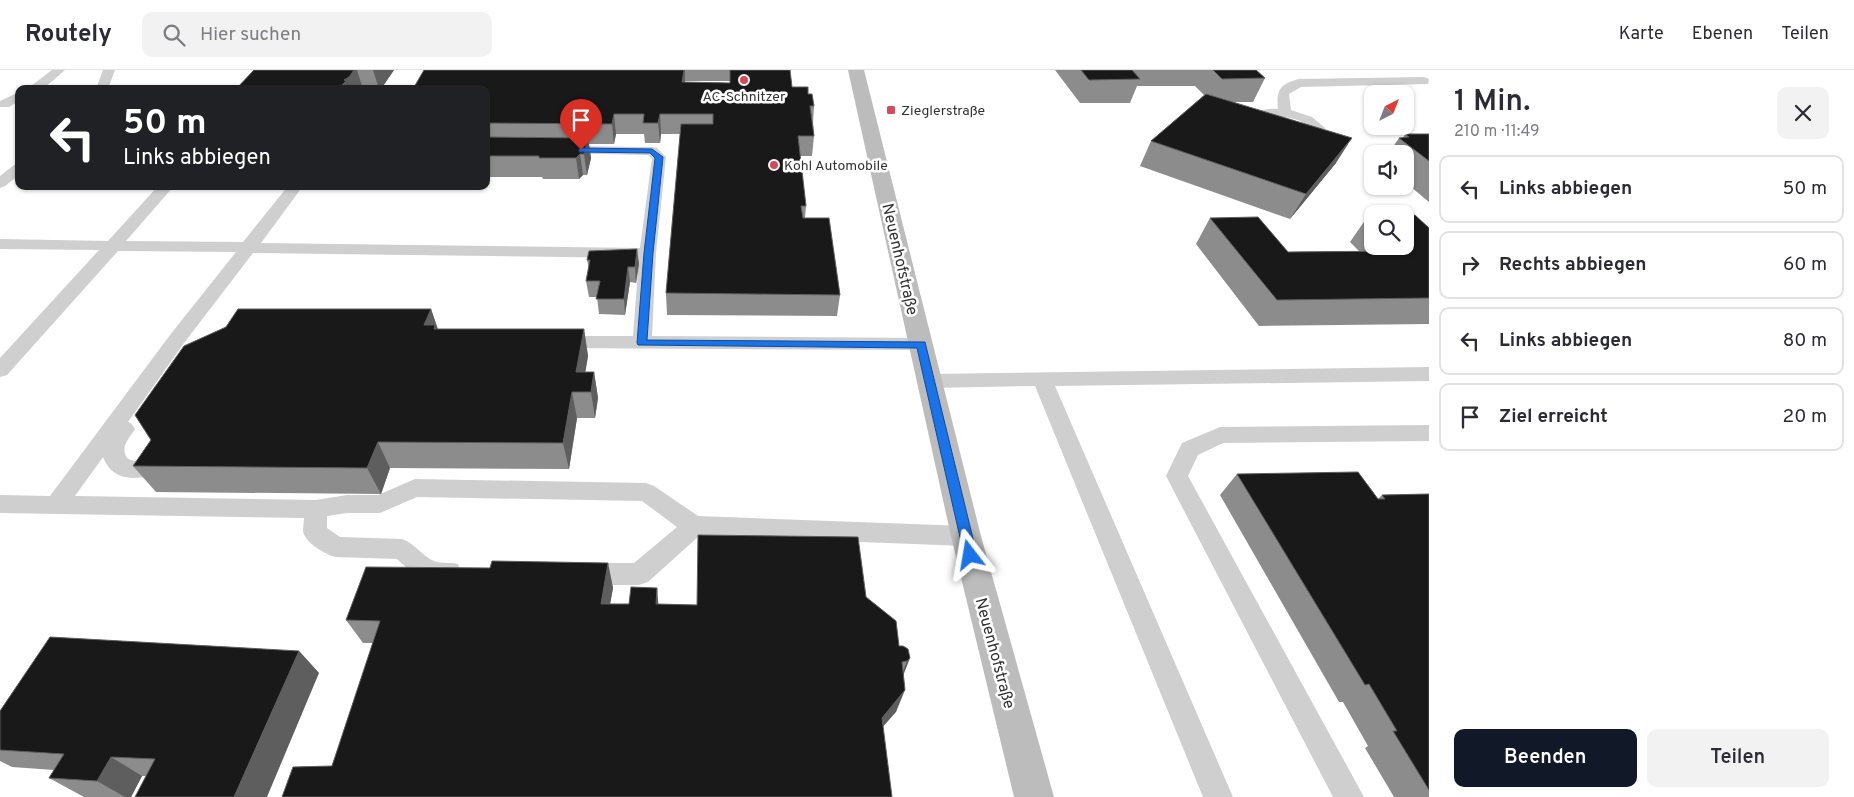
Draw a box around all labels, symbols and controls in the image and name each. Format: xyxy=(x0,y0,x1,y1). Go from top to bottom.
search box xyxy=(142,12,492,57)
text: Routely xyxy=(25,20,112,50)
icon: search xyxy=(160,21,188,49)
text: Hier suchen xyxy=(200,23,301,47)
text: Karte xyxy=(1619,23,1664,46)
text: Ebenen xyxy=(1692,23,1753,46)
text: Teilen xyxy=(1781,23,1829,46)
marker: AC-Schnitzer xyxy=(738,74,750,86)
text: 1 Min. xyxy=(1454,84,1530,121)
north arrow xyxy=(1364,85,1414,135)
map controls xyxy=(1364,85,1414,255)
button: close xyxy=(1777,87,1829,139)
place label: AC-Schnitzer xyxy=(703,89,786,106)
pin xyxy=(560,99,602,150)
text: 50 m xyxy=(123,102,207,146)
place label: Zieglerstraße xyxy=(901,103,985,120)
marker: Zieglerstraße xyxy=(885,104,897,116)
icon: left xyxy=(40,105,105,170)
icon: arrive xyxy=(567,106,595,134)
text: 210 m · 11:49 xyxy=(1454,122,1540,142)
text: Links abbiegen xyxy=(123,145,271,172)
button: sound xyxy=(1364,145,1414,195)
place label: Kohl Automobile xyxy=(784,158,888,175)
marker: Kohl Automobile xyxy=(768,159,780,171)
icon: left xyxy=(1456,175,1484,203)
text: Links abbiegen xyxy=(1499,177,1632,201)
text: 50 m xyxy=(1782,177,1827,201)
street label: Neuenhofstraße xyxy=(876,202,922,317)
button: search xyxy=(1364,205,1414,255)
icon: right xyxy=(1456,251,1484,279)
text: Rechts abbiegen xyxy=(1499,253,1647,277)
text: 60 m xyxy=(1783,253,1827,277)
icon: left xyxy=(1456,327,1484,355)
text: Links abbiegen xyxy=(1499,329,1632,353)
text: 80 m xyxy=(1783,329,1827,353)
icon: arrive xyxy=(1456,403,1484,431)
text: Ziel erreicht xyxy=(1499,405,1608,429)
text: 20 m xyxy=(1783,405,1827,429)
position arrow xyxy=(943,528,995,580)
street label: Neuenhofstraße xyxy=(970,596,1019,711)
button: Beenden xyxy=(1454,729,1637,787)
button: Teilen xyxy=(1647,729,1829,787)

